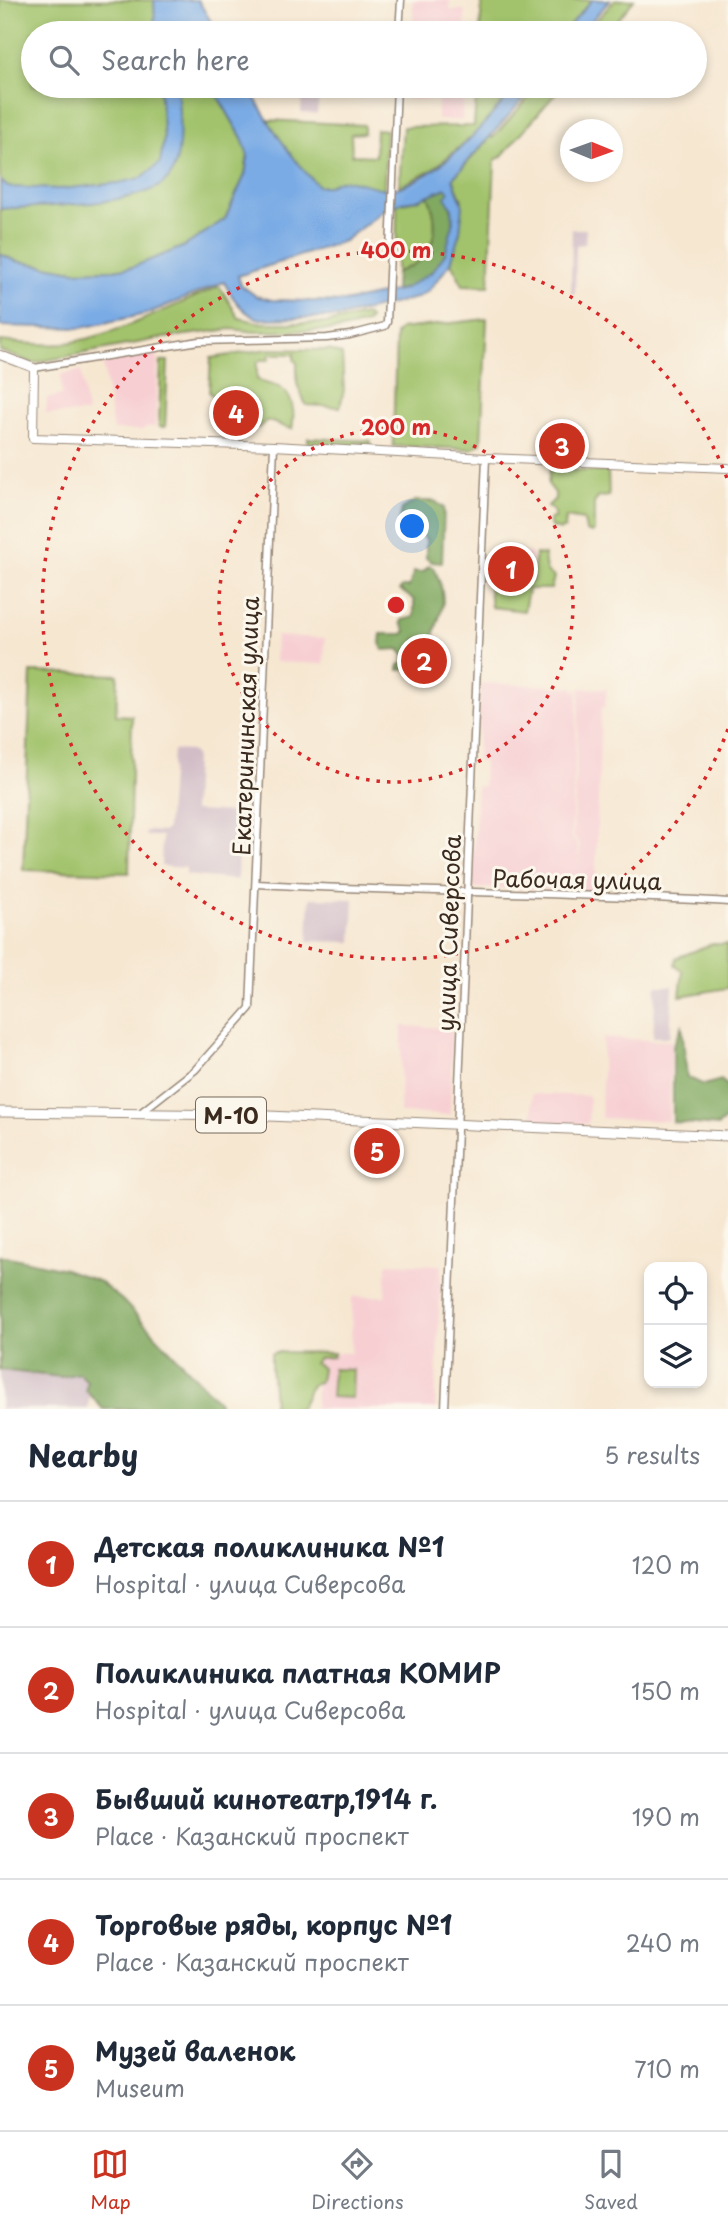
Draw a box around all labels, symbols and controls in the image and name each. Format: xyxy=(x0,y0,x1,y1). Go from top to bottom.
search box xyxy=(21,21,707,98)
text: Search here xyxy=(101,40,250,79)
icon: search xyxy=(45,41,83,79)
north arrow xyxy=(560,119,623,182)
text: 400 m xyxy=(361,233,431,265)
pin: 4 xyxy=(213,387,259,439)
text: 200 m xyxy=(361,410,431,442)
pin: 3 xyxy=(539,420,585,472)
your location xyxy=(395,509,429,543)
pin: 1 xyxy=(488,543,534,595)
centre of rings xyxy=(384,593,408,617)
street label: Екатерининская улица xyxy=(223,595,267,856)
pin: 2 xyxy=(401,635,447,687)
street label: улица Сиверсова xyxy=(427,833,469,1032)
street label: Рабочая улица xyxy=(492,860,662,898)
road number: М-10 xyxy=(196,1098,266,1132)
pin: 5 xyxy=(354,1125,400,1177)
map controls xyxy=(644,1262,707,1388)
button: locate xyxy=(644,1262,707,1325)
button: layers xyxy=(644,1325,707,1388)
text: Nearby xyxy=(28,1432,138,1477)
text: 5 results xyxy=(604,1437,700,1472)
text: Детская поликлиника №1 xyxy=(95,1527,444,1566)
text: 1 xyxy=(46,1547,57,1582)
text: 120 m xyxy=(632,1547,700,1582)
text: Hospital · улица Сиверсова xyxy=(95,1566,405,1601)
text: Поликлиника платная КОМИР xyxy=(95,1653,501,1692)
text: 2 xyxy=(43,1673,59,1708)
text: 150 m xyxy=(631,1673,700,1708)
text: Hospital · улица Сиверсова xyxy=(95,1692,405,1727)
text: Бывший кинотеатр,1914 г. xyxy=(95,1779,438,1818)
text: 3 xyxy=(43,1799,59,1834)
text: 190 m xyxy=(632,1799,700,1834)
text: Place · Казанский проспект xyxy=(95,1818,409,1853)
text: Торговые ряды, корпус №1 xyxy=(95,1905,452,1944)
text: 4 xyxy=(43,1925,59,1960)
text: 240 m xyxy=(626,1925,700,1960)
text: Place · Казанский проспект xyxy=(95,1944,409,1979)
text: Музей валенок xyxy=(95,2031,295,2070)
text: 5 xyxy=(44,2051,58,2086)
text: 710 m xyxy=(634,2051,700,2086)
text: Museum xyxy=(95,2070,185,2105)
tab: Map xyxy=(90,2145,131,2215)
tab: Directions xyxy=(311,2145,404,2215)
tab: Saved xyxy=(584,2145,638,2215)

